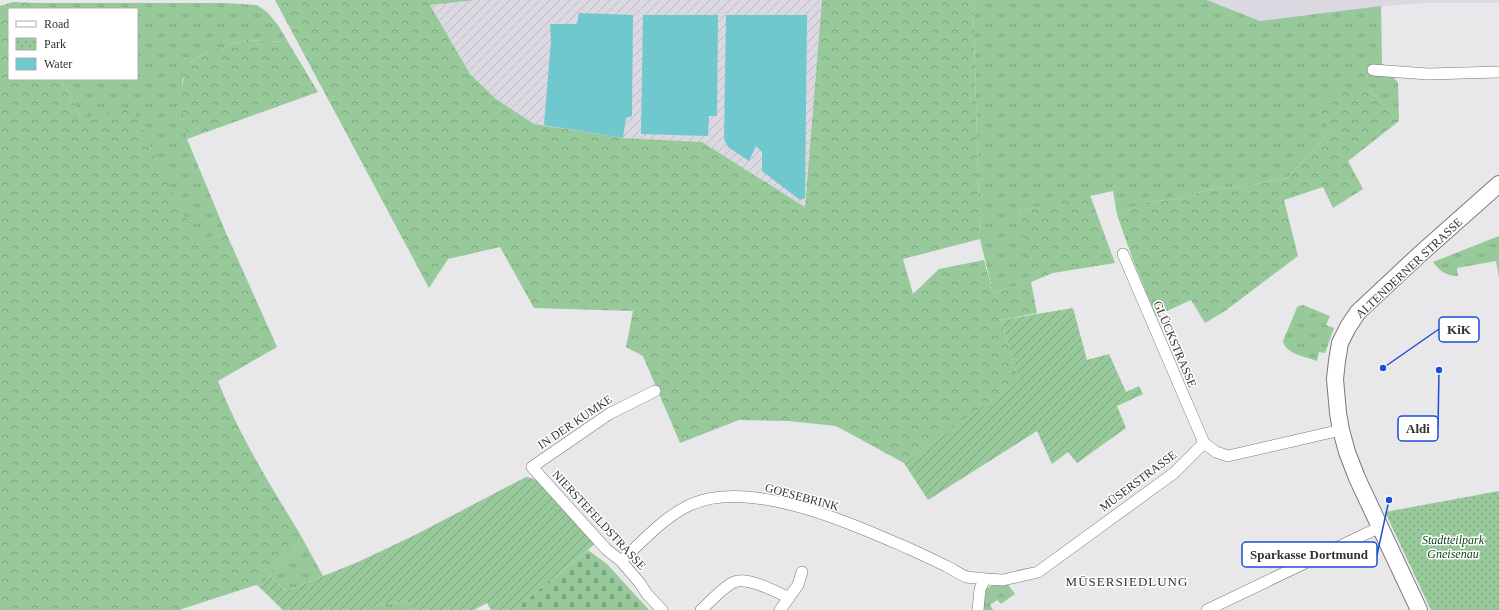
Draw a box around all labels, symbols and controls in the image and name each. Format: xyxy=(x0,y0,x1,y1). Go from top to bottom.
legend xyxy=(8,8,138,80)
text: Road xyxy=(44,17,69,31)
text: Park xyxy=(44,37,66,51)
text: Water xyxy=(44,57,72,71)
street label: ALTENDERNER STRASSE xyxy=(1353,215,1465,321)
street label: GLÜCKSTRASSE xyxy=(1150,299,1200,389)
callout: KiK xyxy=(1439,317,1479,342)
text: KiK xyxy=(1447,322,1472,337)
street label: IN DER KUMKE xyxy=(535,392,615,452)
callout: Aldi xyxy=(1398,416,1438,441)
text: Aldi xyxy=(1406,421,1430,436)
street label: MÜSERSTRASSE xyxy=(1097,448,1179,514)
street label: NIERSTEFELDSTRASSE xyxy=(549,467,649,573)
street label: GOESEBRINK xyxy=(763,480,841,514)
park label: Stadtteilpark Gneisenau xyxy=(1422,533,1485,561)
callout: Sparkasse Dortmund xyxy=(1242,542,1377,567)
text: Sparkasse Dortmund xyxy=(1250,547,1369,562)
district label: MÜSERSIEDLUNG xyxy=(1066,574,1188,589)

